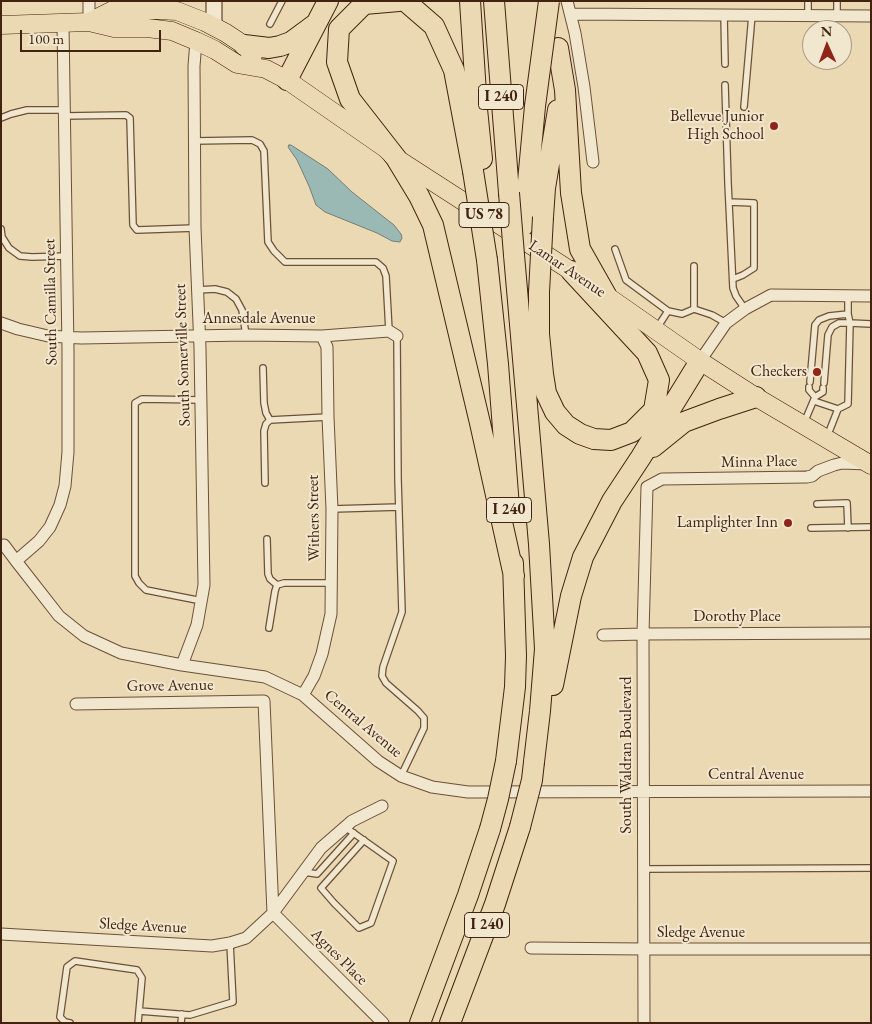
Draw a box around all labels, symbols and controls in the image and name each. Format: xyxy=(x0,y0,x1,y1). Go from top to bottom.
scale bar xyxy=(22,20,164,52)
north arrow xyxy=(802,20,852,70)
text: N xyxy=(821,22,832,40)
text: 100 m xyxy=(28,29,64,48)
road number: I 240 xyxy=(478,84,524,110)
place label: Bellevue Junior High School xyxy=(670,107,764,145)
marker: Bellevue Junior High School xyxy=(768,120,780,132)
road number: US 78 xyxy=(459,202,509,228)
street label: Lamar Avenue xyxy=(525,236,609,302)
street label: South Camilla Street xyxy=(40,238,62,366)
street label: South Somerville Street xyxy=(171,283,195,427)
street label: Annesdale Avenue xyxy=(202,309,316,329)
place label: Checkers xyxy=(751,362,807,382)
marker: Checkers xyxy=(811,366,823,378)
street label: Minna Place xyxy=(721,452,797,472)
street label: Withers Street xyxy=(304,475,324,561)
road number: I 240 xyxy=(486,498,532,522)
place label: Lamplighter Inn xyxy=(677,513,778,533)
marker: Lamplighter Inn xyxy=(782,517,794,529)
street label: Dorothy Place xyxy=(693,607,781,627)
street label: Grove Avenue xyxy=(127,676,213,696)
street label: South Waldran Boulevard xyxy=(617,676,637,834)
street label: Central Avenue xyxy=(320,686,406,762)
street label: Central Avenue xyxy=(708,765,804,785)
road number: I 240 xyxy=(464,912,510,938)
street label: Sledge Avenue xyxy=(99,914,187,938)
street label: Sledge Avenue xyxy=(657,923,745,943)
street label: Agnes Place xyxy=(307,925,371,989)

